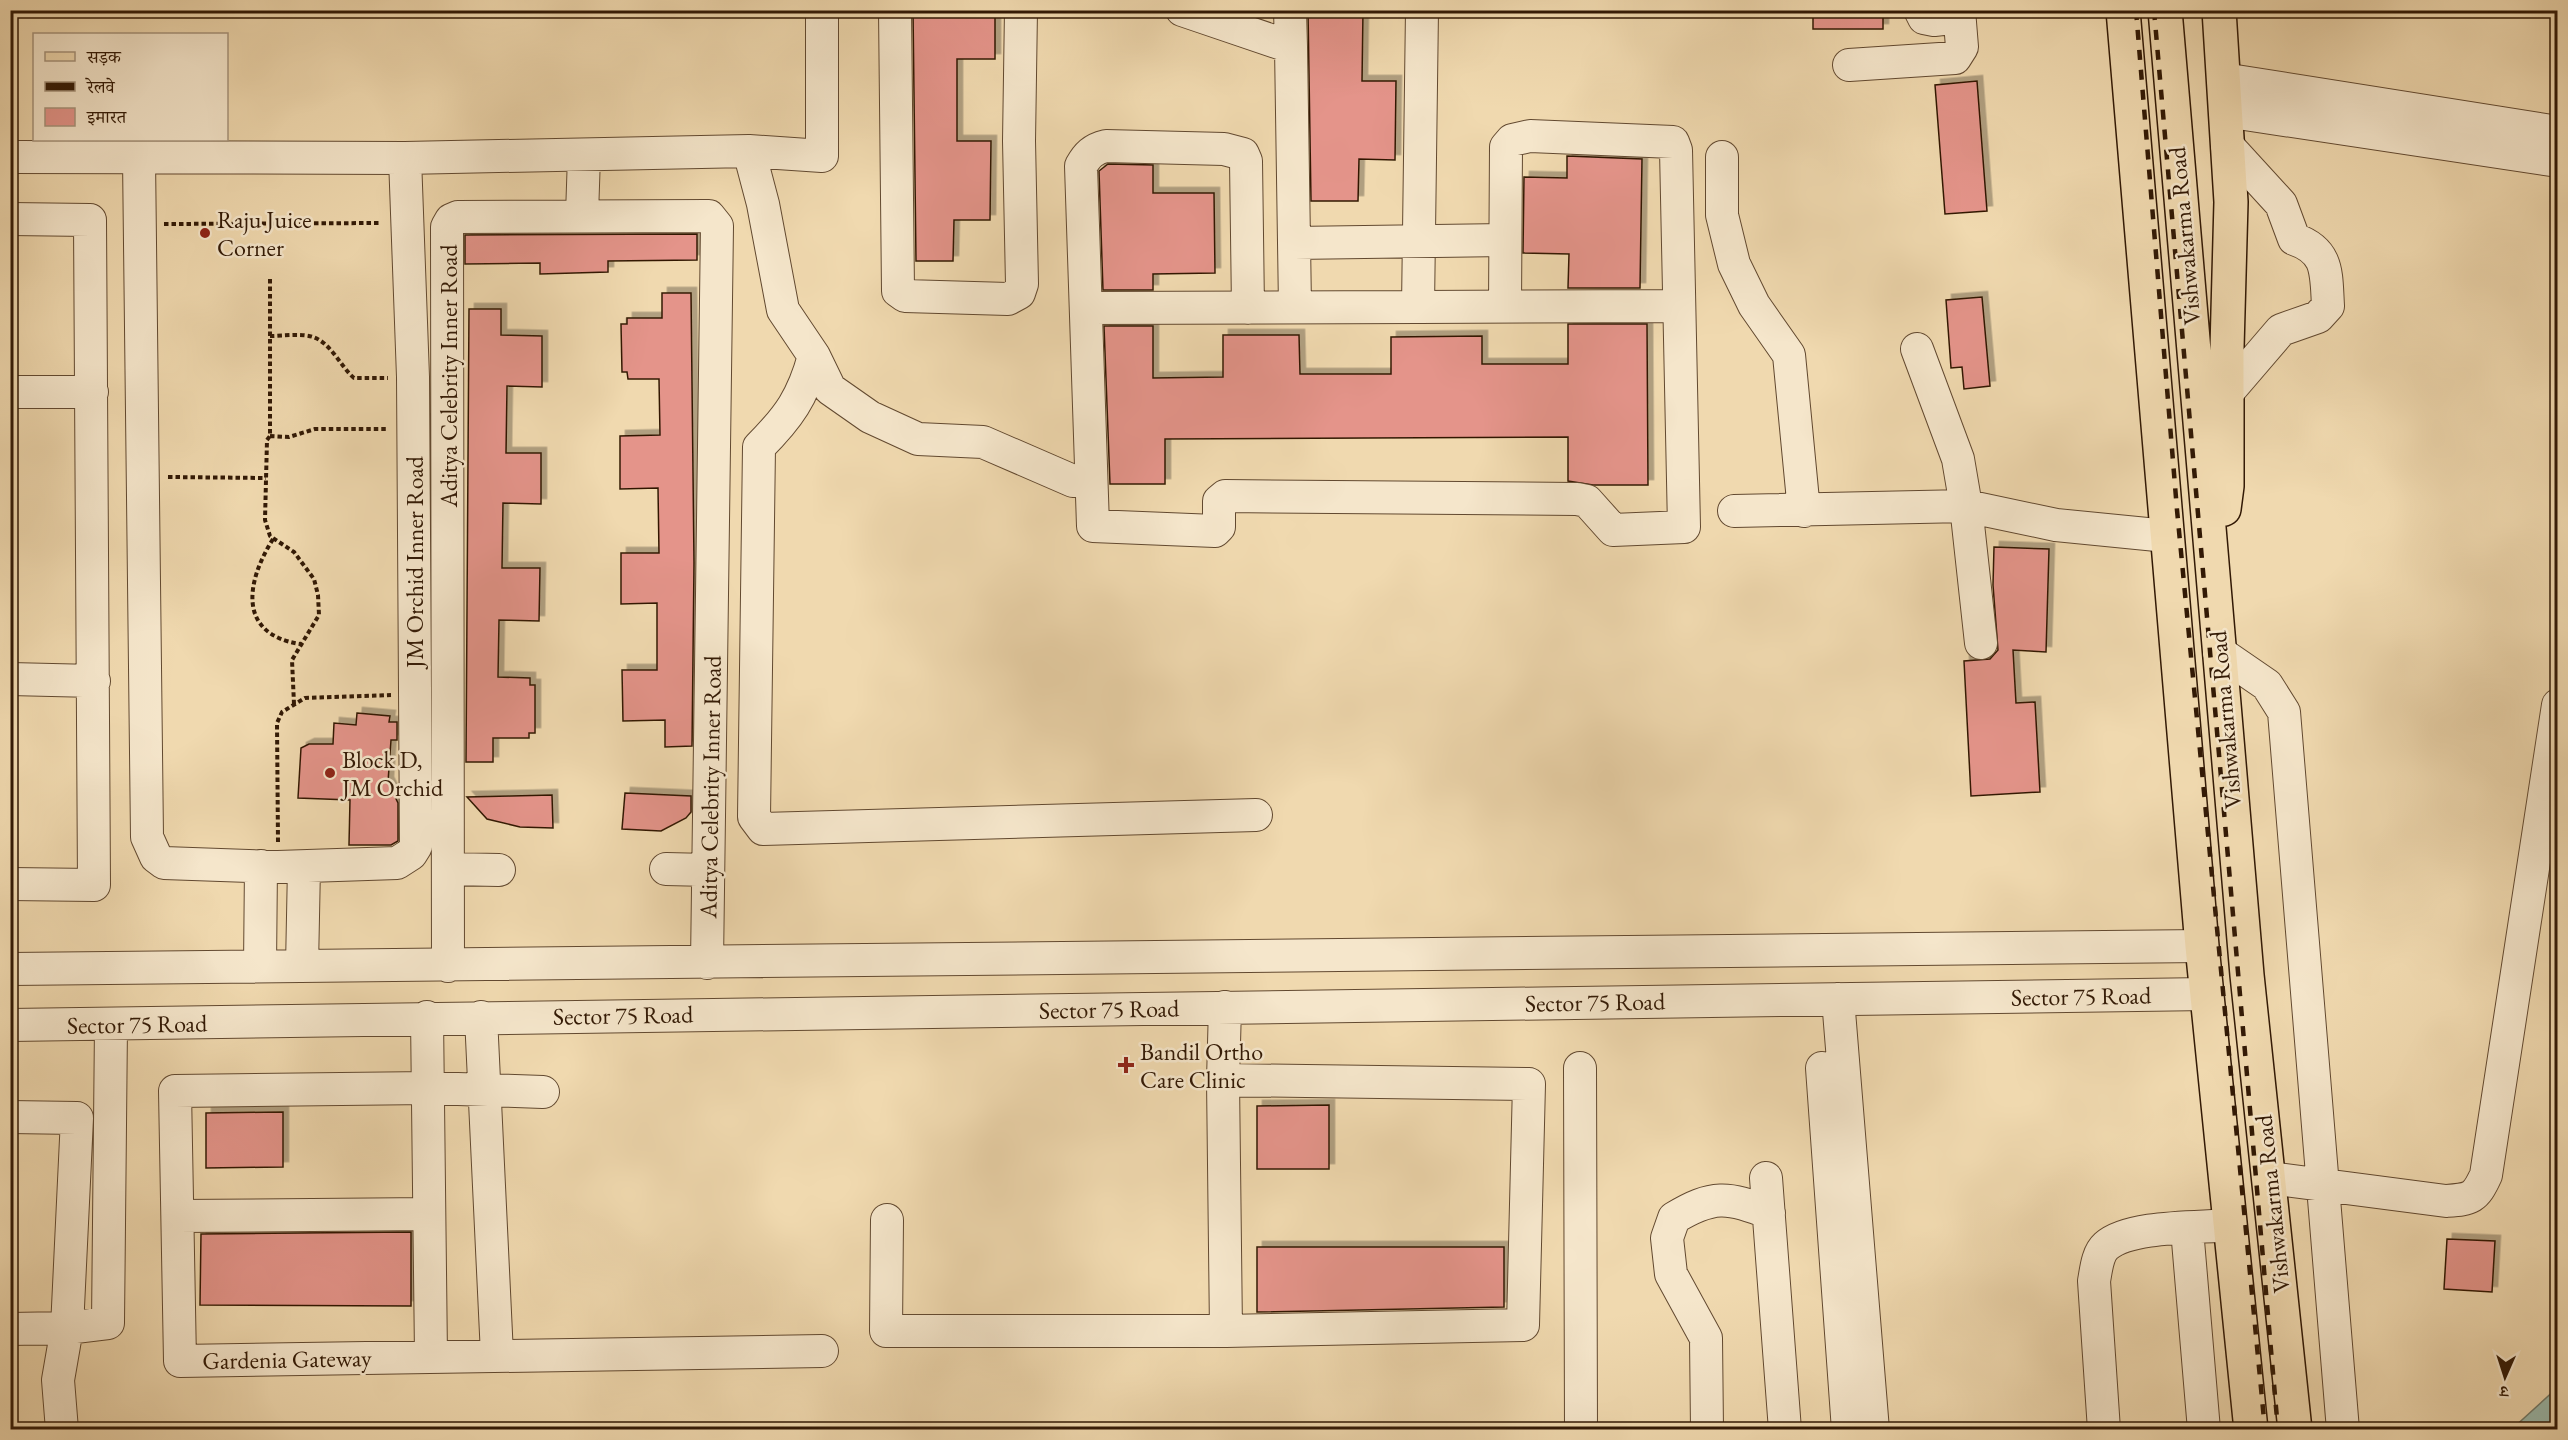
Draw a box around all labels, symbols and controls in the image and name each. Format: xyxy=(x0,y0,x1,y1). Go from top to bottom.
legend xyxy=(33,33,228,141)
text: सड़क xyxy=(86,45,122,68)
text: रेलवे xyxy=(85,75,116,98)
text: इमारत xyxy=(86,105,127,128)
street label: Vishwakarma Road xyxy=(2161,145,2207,326)
place label: Raju Juice Corner xyxy=(217,204,312,263)
marker: Raju Juice Corner xyxy=(198,226,212,240)
street label: Aditya Celebrity Inner Road xyxy=(433,244,464,509)
street label: JM Orchid Inner Road xyxy=(399,455,430,670)
street label: Vishwakarma Road xyxy=(2202,629,2248,810)
street label: Aditya Celebrity Inner Road xyxy=(692,654,728,920)
place label: Block D, JM Orchid xyxy=(340,744,444,803)
marker: Block D, JM Orchid xyxy=(323,766,337,780)
street label: Sector 75 Road xyxy=(2011,979,2152,1013)
street label: Sector 75 Road xyxy=(1525,985,1666,1019)
street label: Sector 75 Road xyxy=(1039,992,1180,1026)
street label: Sector 75 Road xyxy=(553,998,694,1032)
street label: Sector 75 Road xyxy=(67,1007,208,1041)
place label: Bandil Ortho Care Clinic xyxy=(1140,1036,1263,1095)
marker: Bandil Ortho Care Clinic xyxy=(1117,1056,1135,1074)
street label: Vishwakarma Road xyxy=(2247,1113,2297,1295)
street label: Gardenia Gateway xyxy=(202,1342,372,1376)
north arrow xyxy=(2475,1347,2535,1407)
text: उ xyxy=(2498,1381,2510,1402)

